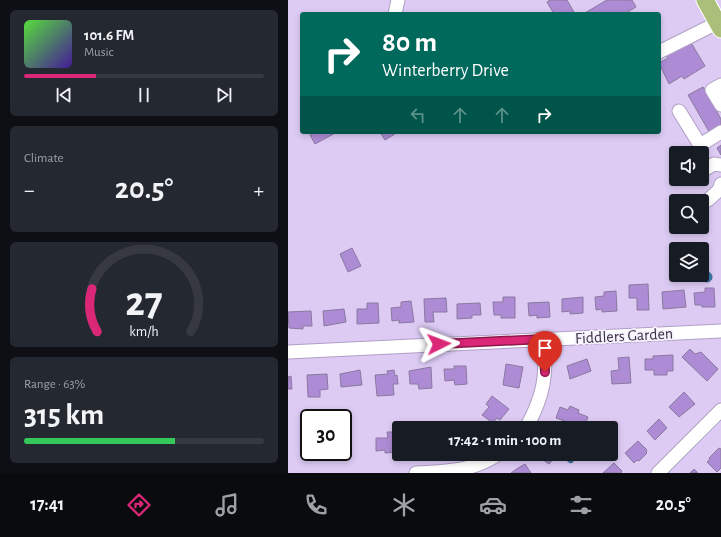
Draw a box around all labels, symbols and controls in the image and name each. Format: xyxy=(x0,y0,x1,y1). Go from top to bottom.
text: 101.6 FM xyxy=(84,28,134,43)
icon: right xyxy=(316,28,368,80)
text: 80 m xyxy=(382,29,437,57)
text: Music xyxy=(84,46,114,59)
text: Winterberry Drive xyxy=(382,62,509,80)
icon: previous xyxy=(53,84,75,106)
icon: pause xyxy=(133,84,155,106)
icon: next xyxy=(213,84,235,106)
icon: left xyxy=(407,104,429,126)
icon: ahead xyxy=(449,104,471,126)
icon: ahead xyxy=(491,104,513,126)
icon: right xyxy=(533,104,555,126)
map controls xyxy=(669,146,709,282)
button: sound xyxy=(669,146,709,186)
text: Climate xyxy=(24,152,63,165)
text: 20.5° xyxy=(115,174,173,204)
text: − xyxy=(24,179,35,201)
text: + xyxy=(253,179,264,201)
button: search xyxy=(669,194,709,234)
button: layers xyxy=(669,242,709,282)
text: 27 xyxy=(125,282,163,323)
position arrow xyxy=(418,323,460,365)
text: km/h xyxy=(129,325,159,339)
street label: Fiddlers Garden xyxy=(575,325,674,347)
pin xyxy=(528,331,562,372)
icon: arrive xyxy=(534,337,556,359)
text: Range · 63% xyxy=(24,378,85,391)
text: 315 km xyxy=(24,400,104,430)
speed limit sign: 30 xyxy=(300,409,352,461)
text: 17:42 · 1 min · 100 m xyxy=(449,433,561,448)
icon: directions xyxy=(125,491,153,519)
icon: music xyxy=(213,491,241,519)
icon: phone xyxy=(302,491,330,519)
icon: climate xyxy=(390,491,418,519)
icon: car xyxy=(479,491,507,519)
icon: filters xyxy=(567,491,595,519)
text: 17:41 xyxy=(30,496,64,514)
text: 20.5° xyxy=(656,496,691,514)

